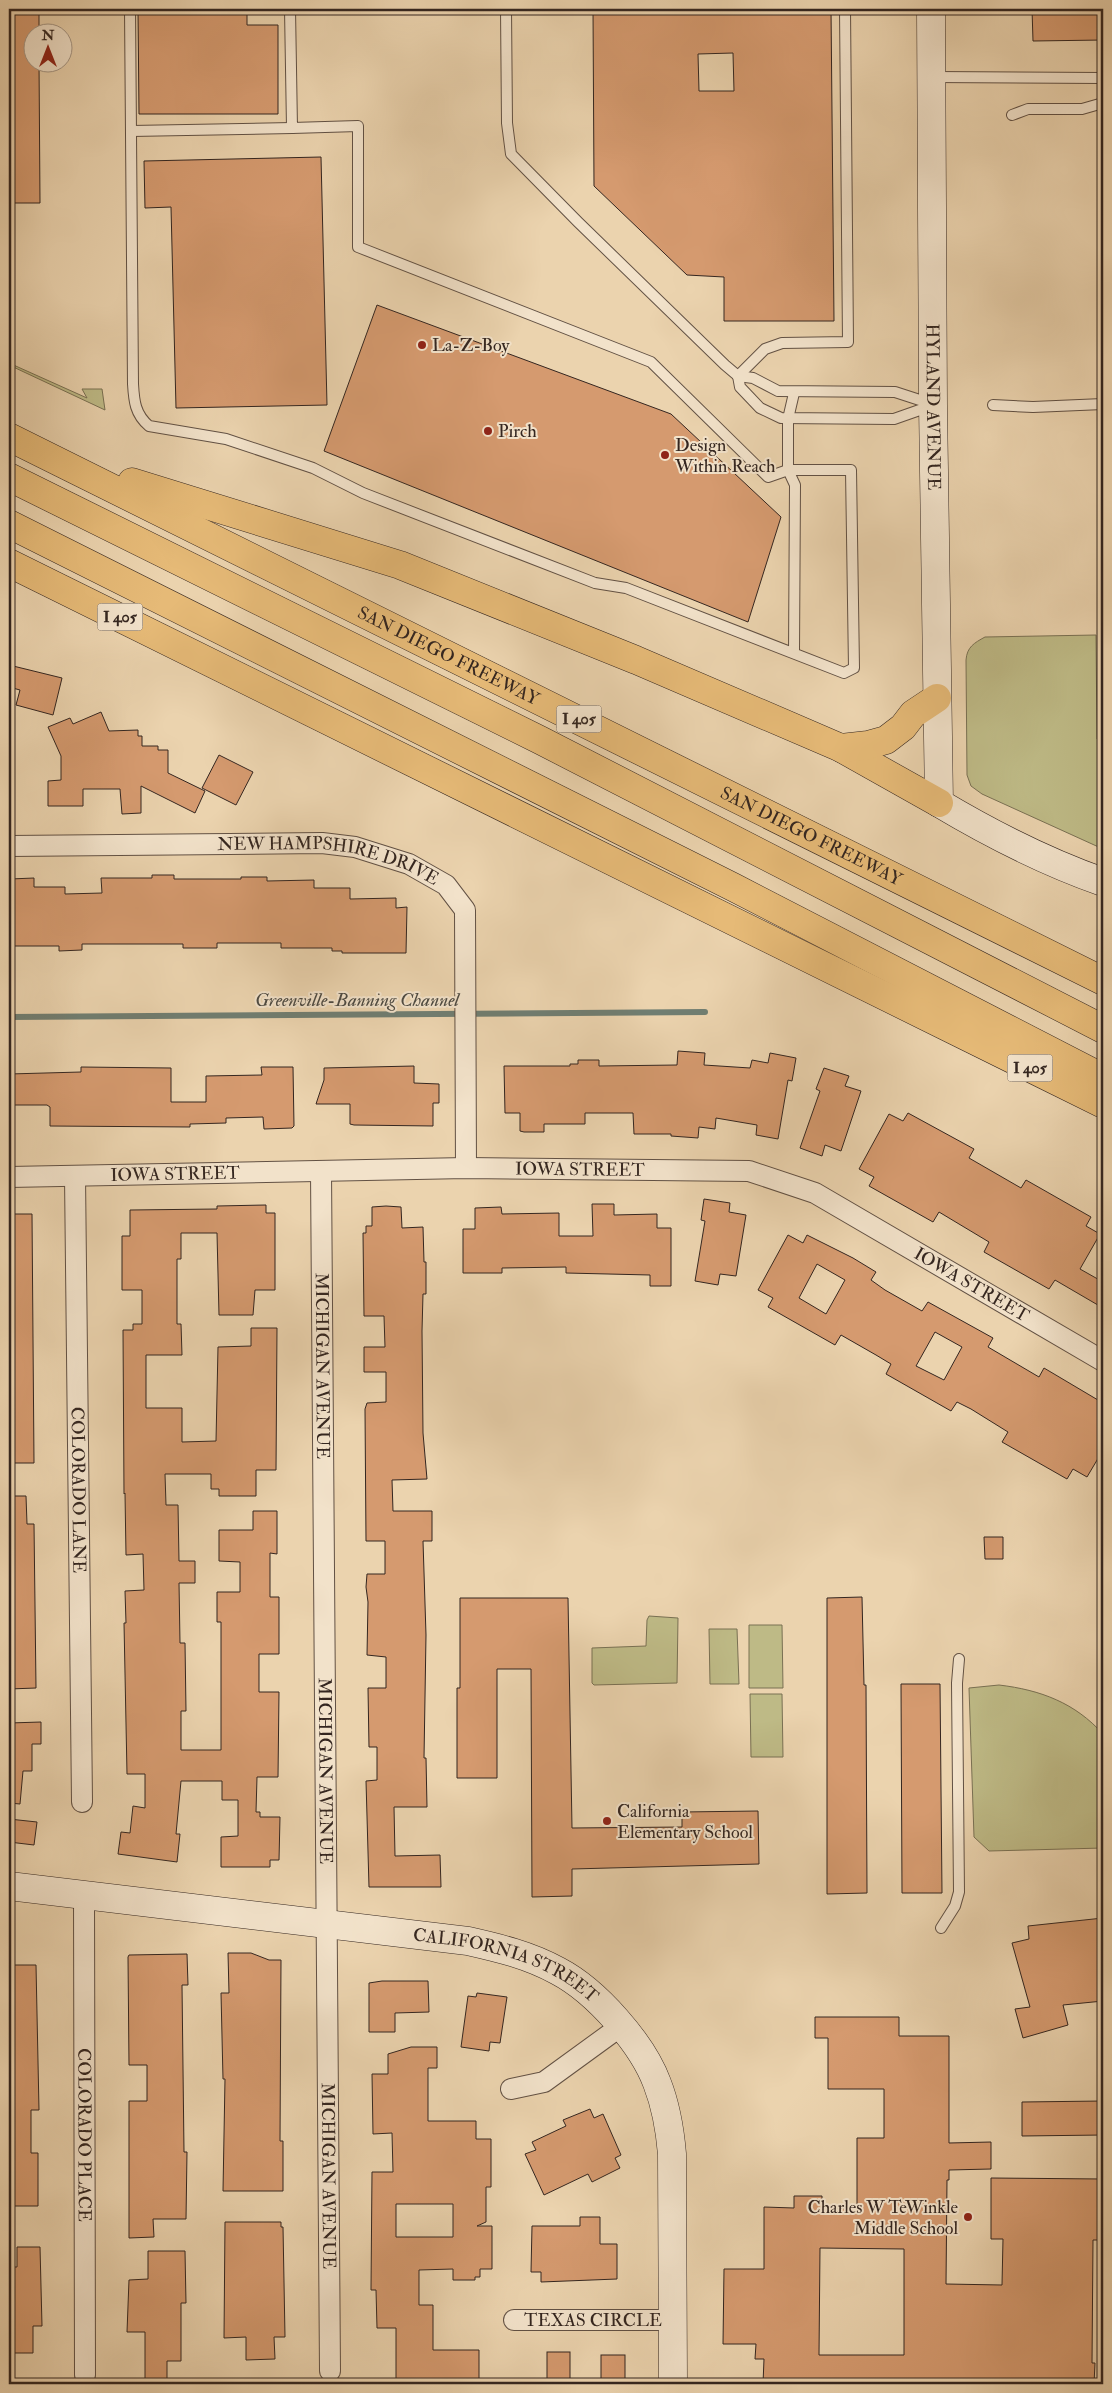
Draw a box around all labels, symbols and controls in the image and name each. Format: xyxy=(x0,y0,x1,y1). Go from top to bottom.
north arrow xyxy=(22,22,72,72)
text: N xyxy=(41,27,55,44)
street label: HYLAND AVENUE xyxy=(921,323,946,491)
place label: La-Z-Boy xyxy=(432,334,511,357)
marker: La-Z-Boy xyxy=(416,339,428,351)
place label: Pirch xyxy=(498,420,537,443)
marker: Pirch xyxy=(482,425,494,437)
place label: Design Within Reach xyxy=(674,434,776,478)
marker: Design Within Reach xyxy=(659,449,671,461)
street label: SAN DIEGO FREEWAY xyxy=(354,601,544,711)
road number: I 405 xyxy=(98,604,142,630)
road number: I 405 xyxy=(556,706,602,732)
street label: SAN DIEGO FREEWAY xyxy=(716,781,907,891)
street label: NEW HAMPSHIRE DRIVE xyxy=(217,831,443,890)
water label: Greenville-Banning Channel xyxy=(255,988,460,1012)
road number: I 405 xyxy=(1008,1054,1052,1082)
street label: IOWA STREET xyxy=(515,1157,645,1181)
street label: IOWA STREET xyxy=(110,1161,241,1187)
street label: IOWA STREET xyxy=(910,1242,1034,1327)
street label: MICHIGAN AVENUE xyxy=(310,1273,335,1459)
street label: COLORADO LANE xyxy=(66,1407,91,1573)
street label: MICHIGAN AVENUE xyxy=(313,1678,338,1864)
place label: California Elementary School xyxy=(617,1800,753,1844)
marker: California Elementary School xyxy=(601,1815,613,1827)
street label: CALIFORNIA STREET xyxy=(412,1923,604,2008)
street label: COLORADO PLACE xyxy=(73,2048,96,2222)
street label: MICHIGAN AVENUE xyxy=(316,2083,341,2269)
place label: Charles W TeWinkle Middle School xyxy=(808,2196,958,2240)
marker: Charles W TeWinkle Middle School xyxy=(962,2211,974,2223)
street label: TEXAS CIRCLE xyxy=(524,2309,662,2332)

